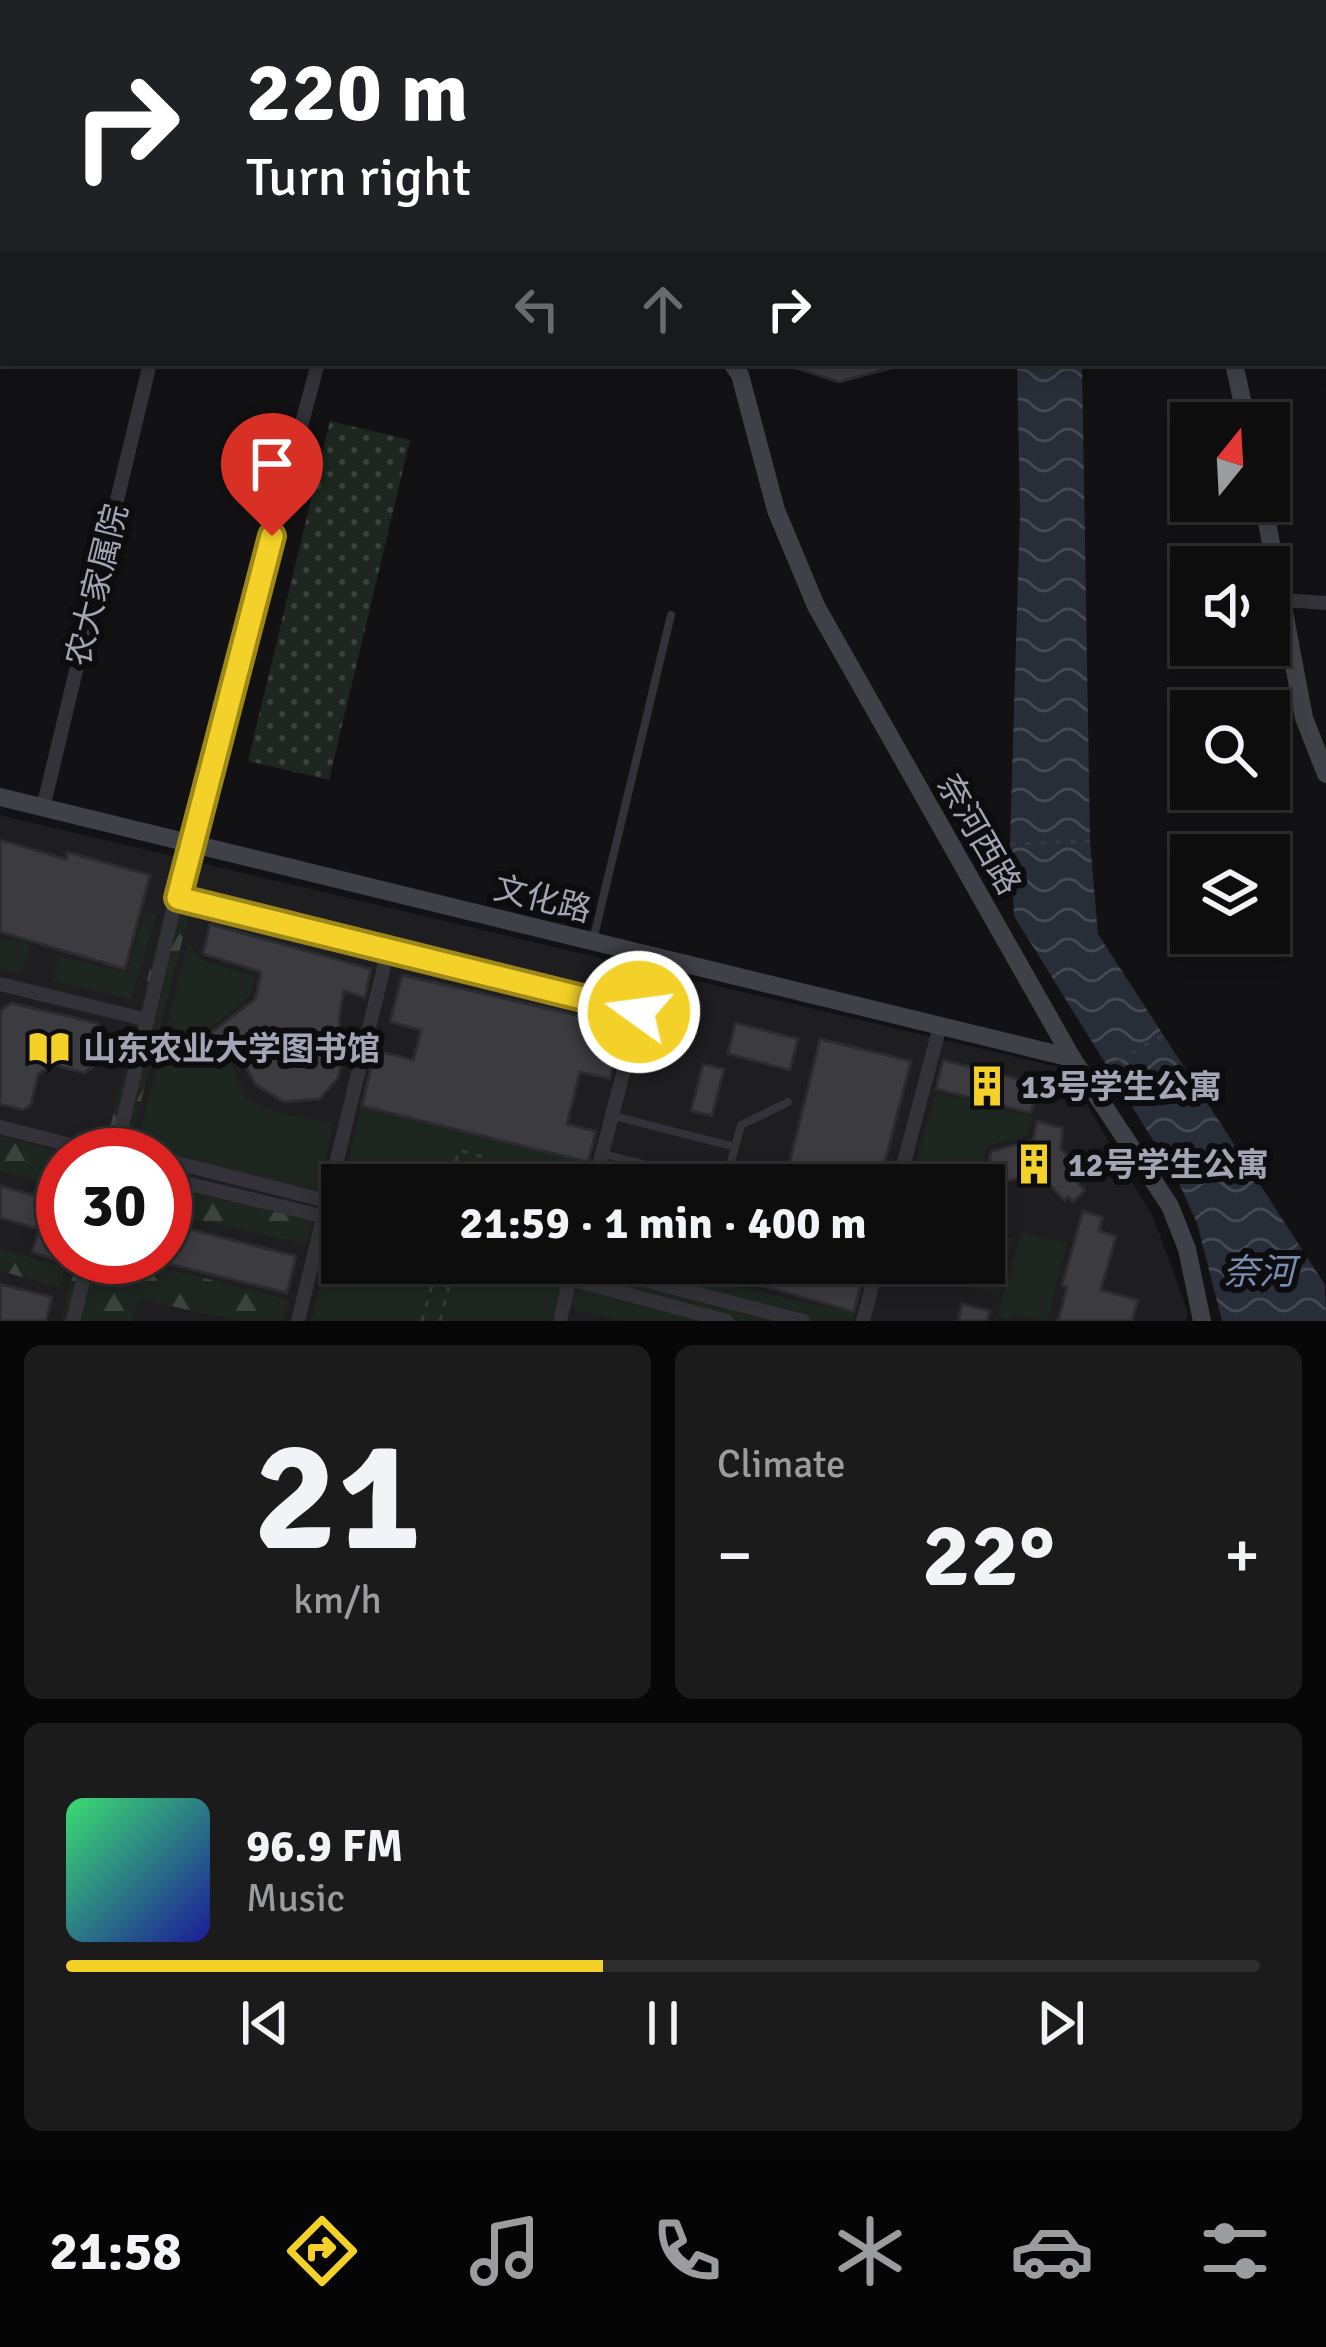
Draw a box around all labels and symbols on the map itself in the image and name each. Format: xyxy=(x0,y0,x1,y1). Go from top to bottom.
north arrow xyxy=(1170,402,1290,522)
pin xyxy=(221,413,323,536)
street label: 农大家属院 xyxy=(58,500,137,670)
street label: 奈河西路 xyxy=(928,767,1029,902)
street label: 文化路 xyxy=(490,868,596,931)
position arrow xyxy=(576,949,702,1075)
library icon: 山东农业大学图书馆 xyxy=(26,1025,72,1071)
place label: 山东农业大学图书馆 xyxy=(83,1029,380,1070)
building icon: 13号学生公寓 xyxy=(964,1063,1010,1109)
place label: 13号学生公寓 xyxy=(1021,1067,1222,1108)
speed limit sign: 30 xyxy=(36,1128,192,1284)
building icon: 12号学生公寓 xyxy=(1011,1141,1057,1187)
place label: 12号学生公寓 xyxy=(1068,1145,1269,1186)
water label: 奈河 xyxy=(1223,1250,1301,1295)

